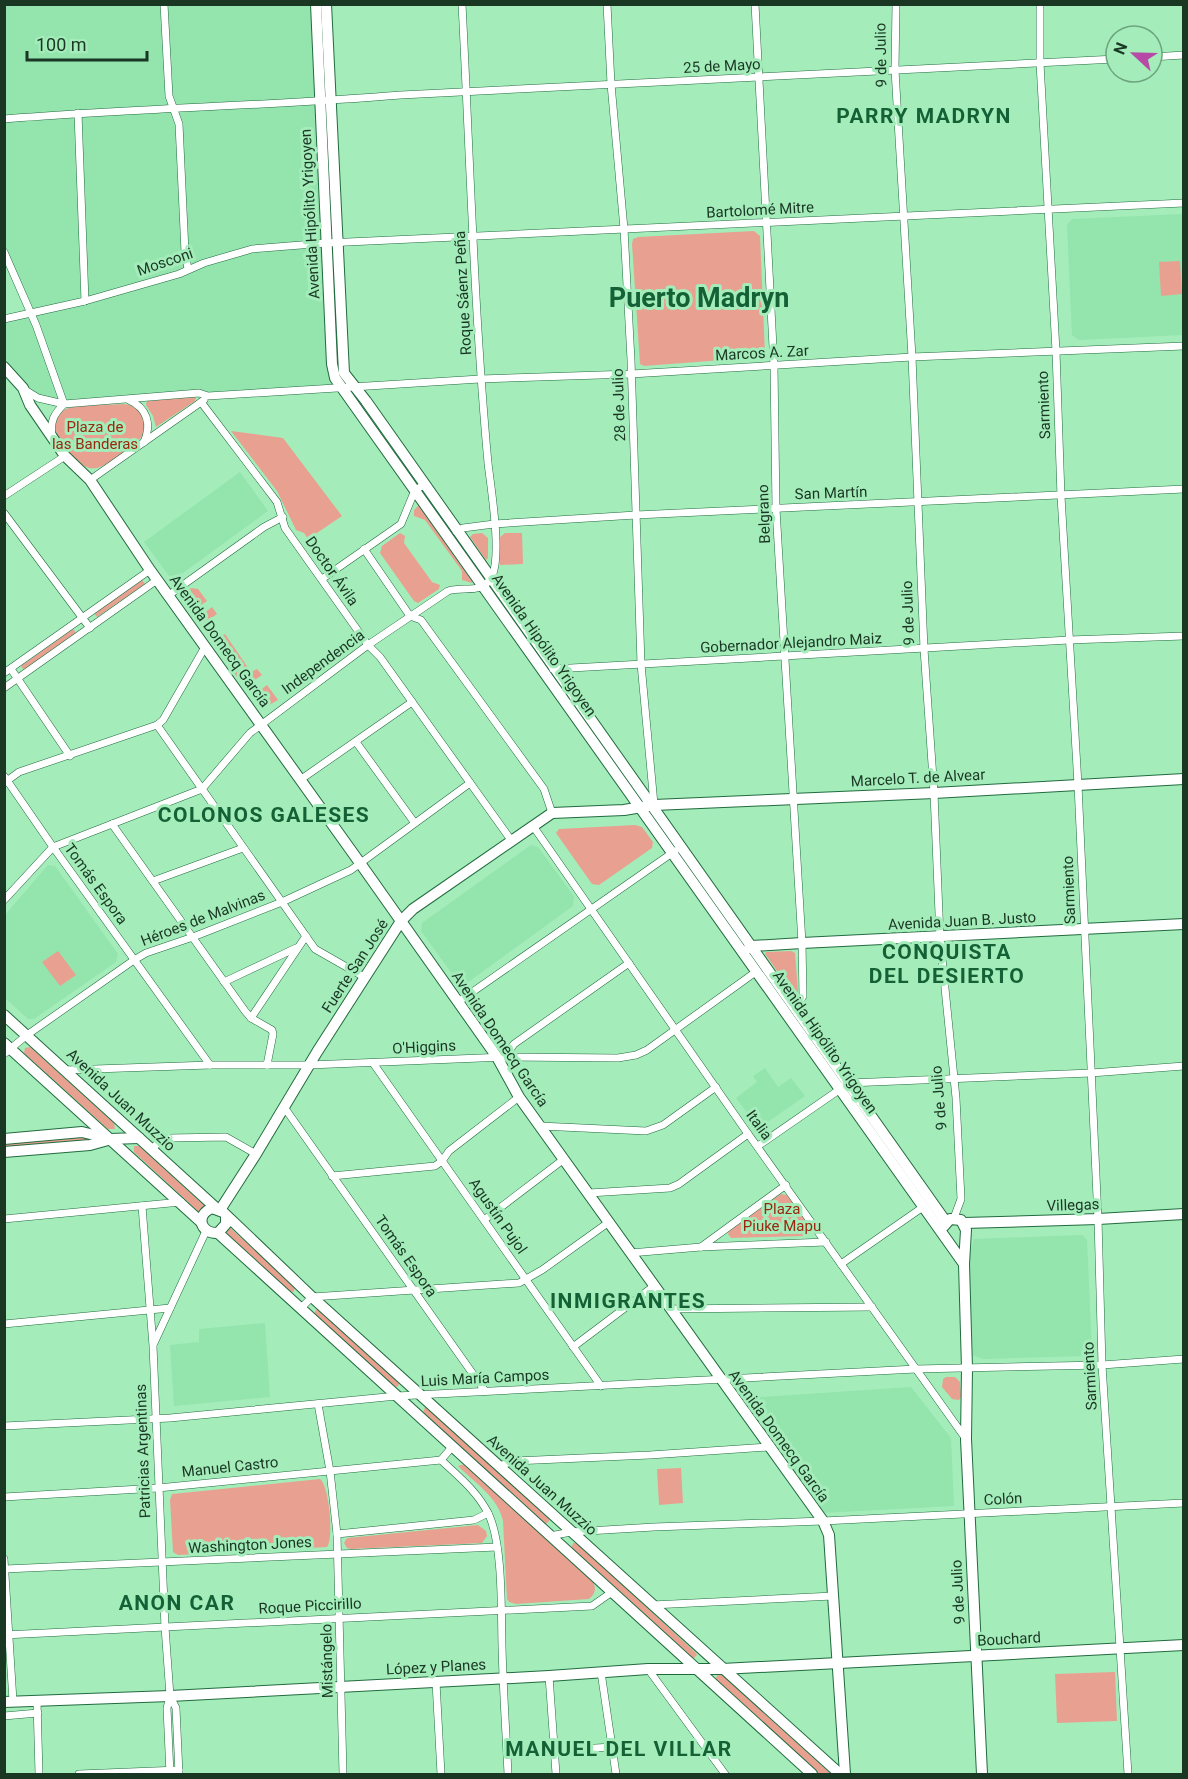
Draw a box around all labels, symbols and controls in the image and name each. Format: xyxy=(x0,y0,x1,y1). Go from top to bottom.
street label: 9 de Julio xyxy=(871,23,891,87)
scale bar xyxy=(27,24,147,62)
north arrow xyxy=(1104,24,1164,84)
text: 100 m xyxy=(36,34,87,55)
text: N xyxy=(1110,40,1131,57)
street label: 25 de Mayo xyxy=(683,55,761,77)
district label: PARRY MADRYN xyxy=(836,104,1012,128)
street label: Avenida Hipólito Yrigoyen xyxy=(297,129,323,299)
street label: Bartolomé Mitre xyxy=(706,198,814,222)
street label: Roque Sáenz Peña xyxy=(451,230,475,356)
street label: Mosconi xyxy=(135,244,195,280)
district label: Puerto Madryn xyxy=(609,282,789,314)
street label: Marcos A. Zar xyxy=(715,342,809,364)
street label: 28 de Julio xyxy=(609,368,629,442)
street label: Sarmiento xyxy=(1034,370,1054,440)
park label: Plaza de las Banderas xyxy=(52,418,138,453)
street label: San Martín xyxy=(794,483,868,503)
street label: Belgrano xyxy=(754,484,774,544)
street label: Doctor Ávila xyxy=(302,533,362,609)
street label: Avenida Hipólito Yrigoyen xyxy=(488,570,600,720)
street label: Avenida Domecq García xyxy=(166,571,274,711)
street label: 9 de Julio xyxy=(898,580,918,646)
street label: Independencia xyxy=(278,626,368,698)
street label: Gobernador Alejandro Maiz xyxy=(700,629,882,657)
street label: Marcelo T. de Alvear xyxy=(850,765,986,791)
district label: COLONOS GALESES xyxy=(158,803,370,827)
street label: Tomás Espora xyxy=(61,840,131,928)
street label: Sarmiento xyxy=(1059,855,1079,925)
street label: Héroes de Malvinas xyxy=(138,886,268,950)
street label: Avenida Juan B. Justo xyxy=(888,908,1036,934)
street label: Fuerte San José xyxy=(318,916,392,1016)
district label: CONQUISTA DEL DESIERTO xyxy=(869,940,1025,988)
street label: Avenida Hipólito Yrigoyen xyxy=(769,967,881,1117)
street label: Avenida Domecq García xyxy=(448,968,552,1110)
street label: O'Higgins xyxy=(392,1036,456,1058)
street label: Avenida Juan Muzzio xyxy=(63,1045,179,1155)
street label: 9 de Julio xyxy=(927,1065,951,1131)
street label: Italia xyxy=(742,1107,776,1143)
street label: Agustín Pujol xyxy=(465,1175,531,1257)
street label: Villegas xyxy=(1046,1195,1100,1215)
park label: Plaza Piuke Mapu xyxy=(743,1200,821,1235)
street label: Tomás Espora xyxy=(371,1212,441,1300)
district label: INMIGRANTES xyxy=(550,1289,706,1313)
street label: Sarmiento xyxy=(1079,1341,1101,1411)
street label: Luis María Campos xyxy=(420,1366,550,1390)
street label: Avenida Domecq García xyxy=(725,1366,833,1506)
street label: Patricias Argentinas xyxy=(132,1384,154,1518)
street label: Avenida Juan Muzzio xyxy=(483,1431,601,1539)
street label: Manuel Castro xyxy=(181,1453,279,1481)
street label: Colón xyxy=(983,1489,1023,1509)
street label: Washington Jones xyxy=(188,1533,312,1557)
street label: 9 de Julio xyxy=(947,1559,969,1625)
district label: ANON CAR xyxy=(119,1591,235,1615)
street label: Roque Piccirillo xyxy=(258,1594,362,1618)
street label: Mistángelo xyxy=(317,1624,337,1698)
street label: Bouchard xyxy=(977,1628,1041,1650)
street label: López y Planes xyxy=(385,1655,487,1679)
district label: MANUEL DEL VILLAR xyxy=(505,1737,733,1761)

